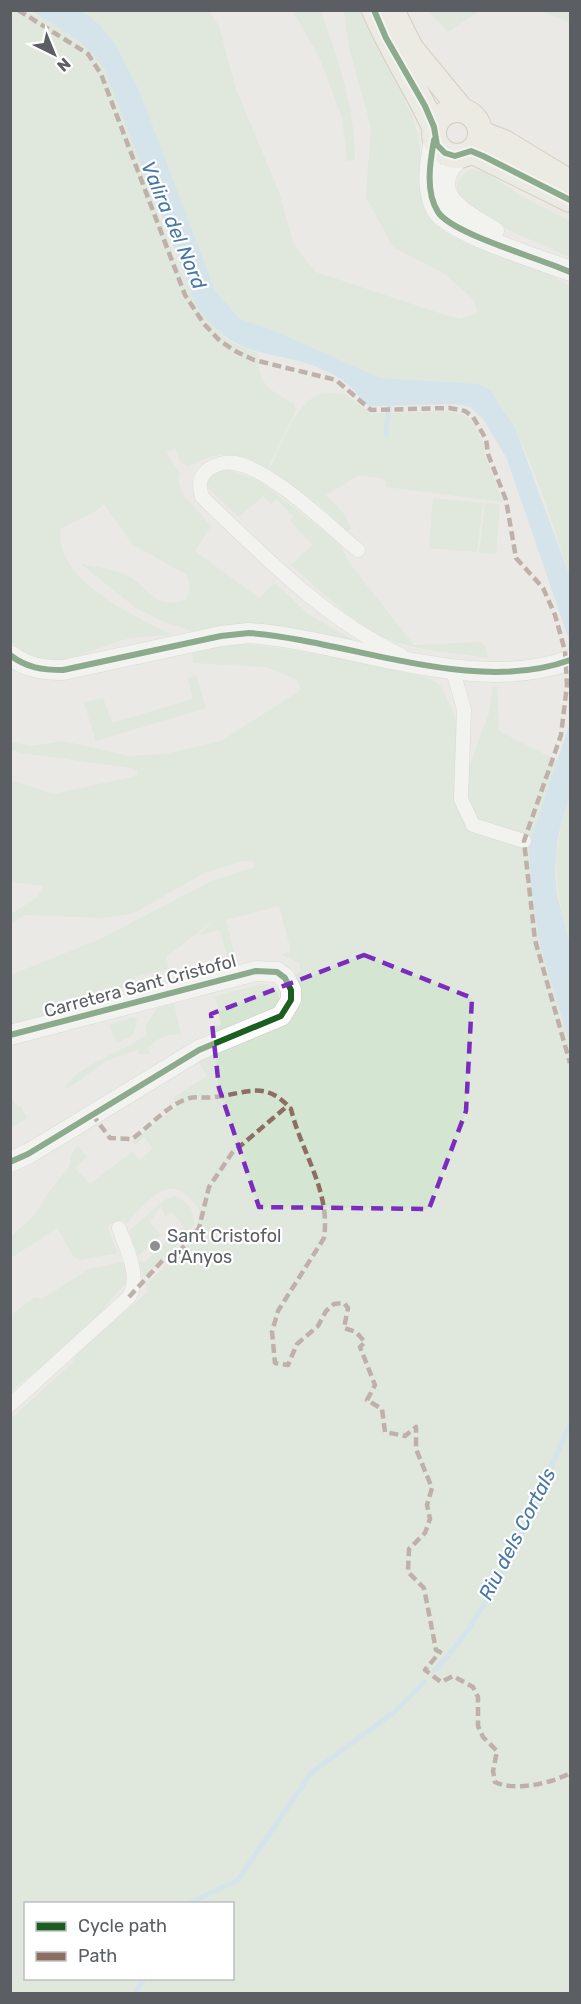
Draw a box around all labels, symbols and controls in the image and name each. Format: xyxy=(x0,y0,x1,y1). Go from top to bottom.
north arrow xyxy=(24,24,84,84)
text: N xyxy=(53,54,75,75)
water label: Valira del Nord xyxy=(136,157,212,294)
street label: Carretera Sant Cristofol xyxy=(42,950,238,1022)
place label: Sant Cristofol d'Anyos xyxy=(167,1225,281,1268)
marker: Sant Cristofol d'Anyos xyxy=(148,1239,162,1253)
water label: Riu dels Cortals xyxy=(473,1464,561,1604)
legend xyxy=(24,1902,234,1980)
text: Cycle path xyxy=(78,1915,167,1937)
text: Path xyxy=(78,1945,117,1967)

